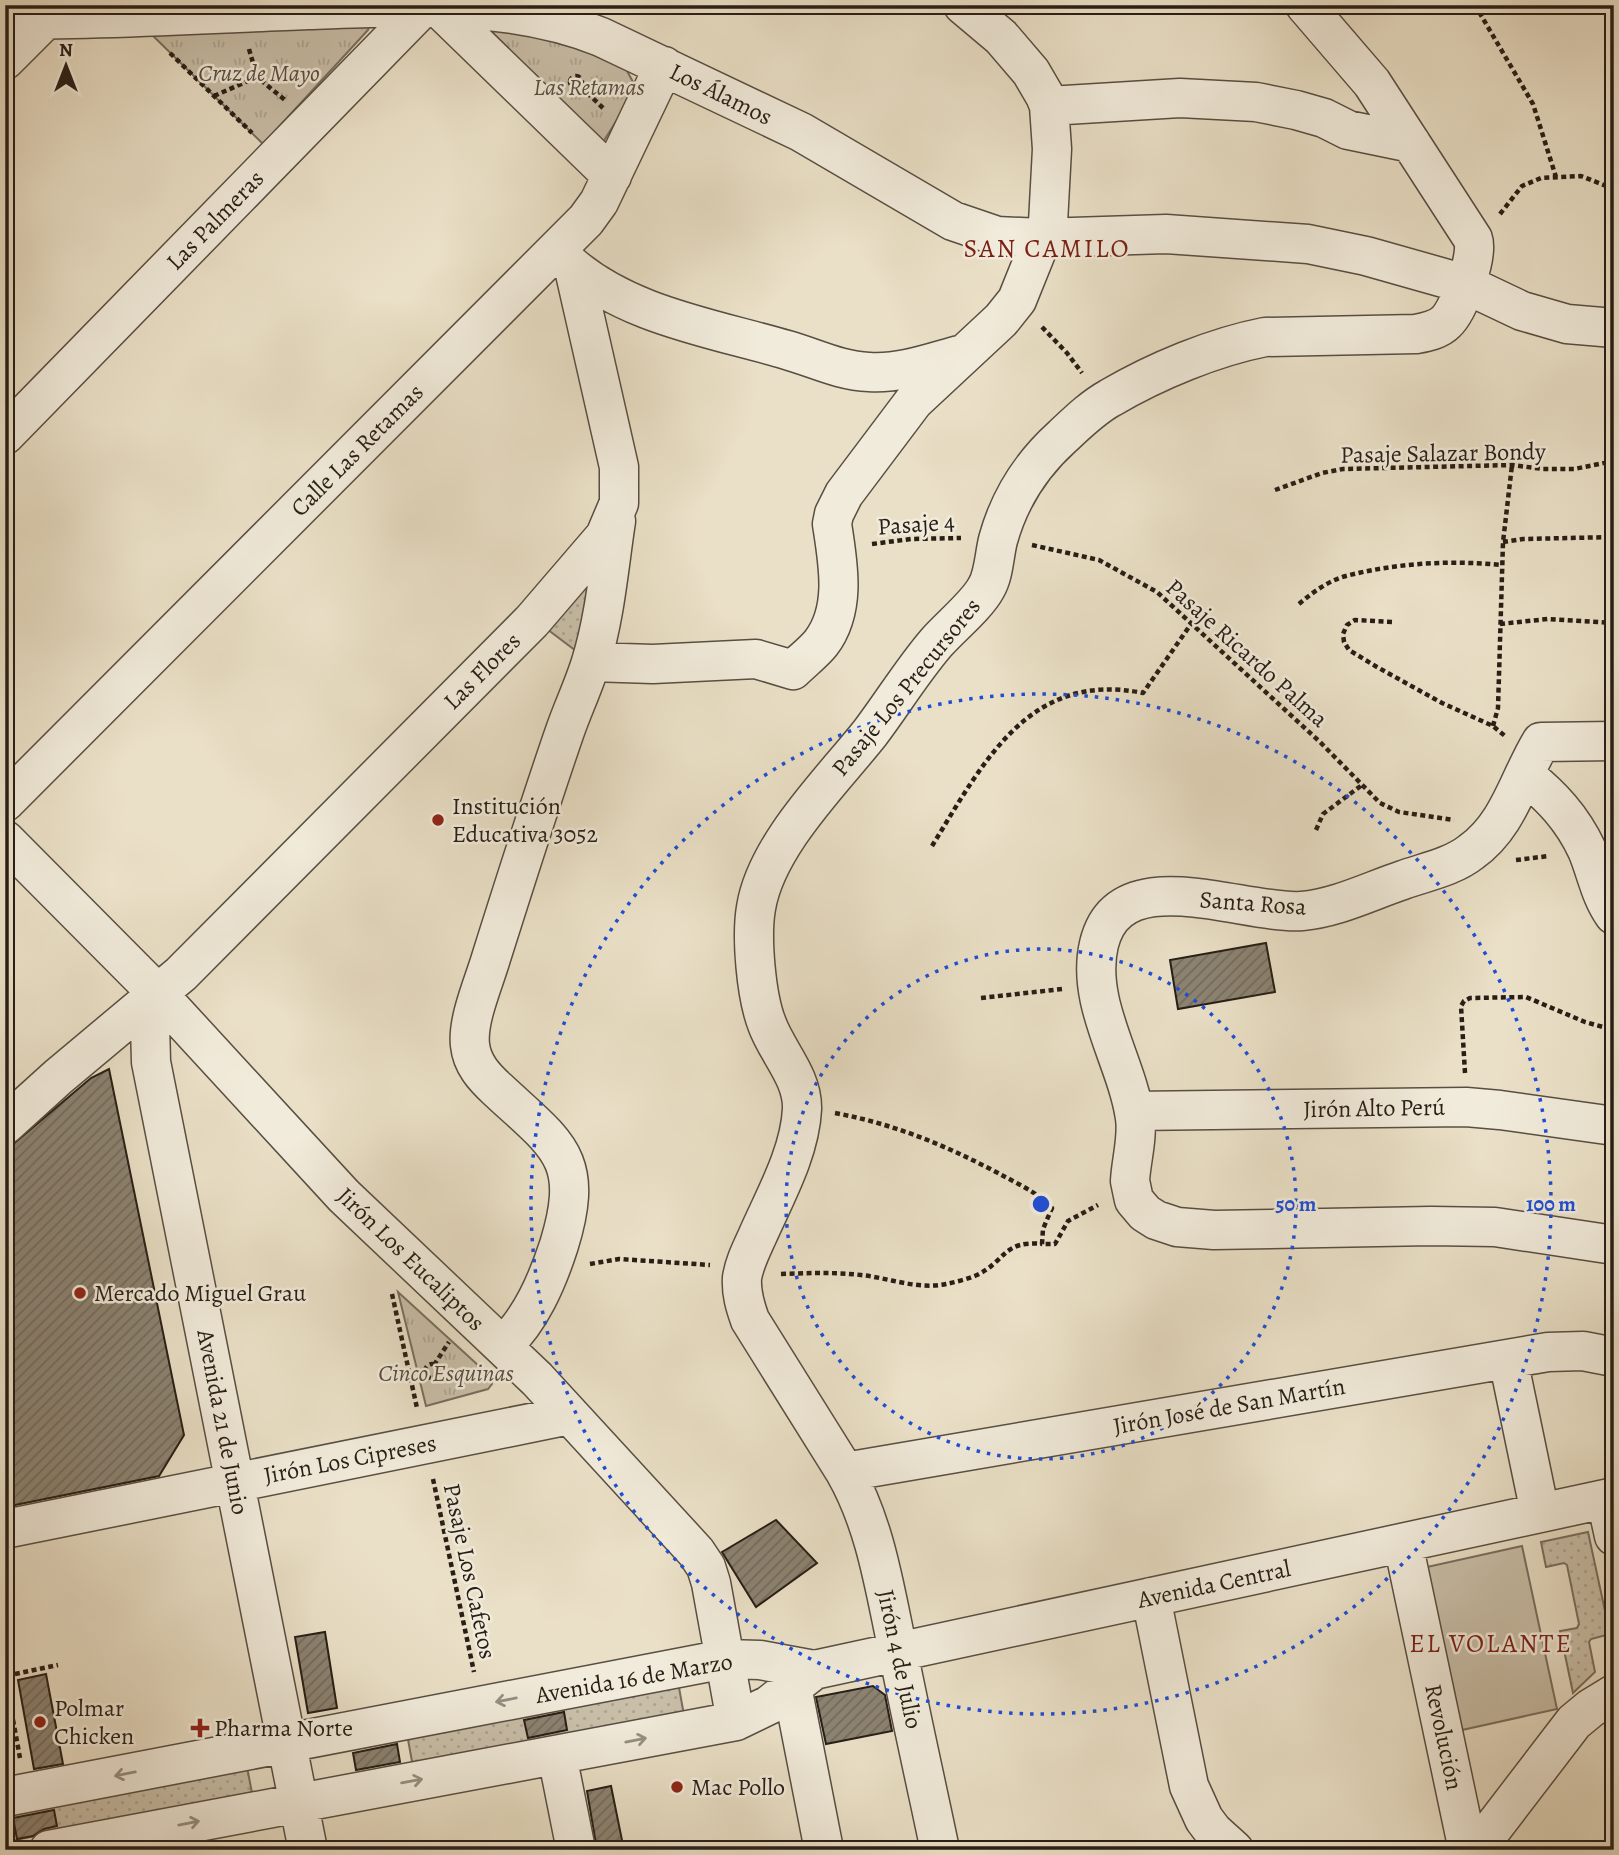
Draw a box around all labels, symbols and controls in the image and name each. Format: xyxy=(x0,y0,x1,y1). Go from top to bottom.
north arrow xyxy=(32,32,102,102)
text: N xyxy=(59,37,73,63)
street label: Los Álamos xyxy=(664,55,778,133)
park label: Cruz de Mayo xyxy=(198,57,320,89)
park label: Las Retamas xyxy=(533,71,645,103)
street label: Las Palmeras xyxy=(159,163,271,277)
district label: SAN CAMILO xyxy=(964,231,1130,266)
street label: Calle Las Retamas xyxy=(284,377,430,523)
street label: Pasaje Salazar Bondy xyxy=(1340,435,1546,471)
street label: Pasaje 4 xyxy=(876,505,956,543)
street label: Pasaje Ricardo Palma xyxy=(1159,571,1336,735)
street label: Pasaje Los Precursores xyxy=(824,591,988,783)
street label: Las Flores xyxy=(436,625,528,717)
place label: Institución Educativa 3052 xyxy=(452,790,598,850)
marker: Institución Educativa 3052 xyxy=(430,812,446,828)
street label: Santa Rosa xyxy=(1198,883,1308,923)
street label: Jirón Alto Perú xyxy=(1303,1091,1445,1125)
street label: Jirón Los Eucaliptos xyxy=(330,1180,492,1338)
text: 50 m xyxy=(1276,1190,1317,1218)
text: 100 m xyxy=(1526,1190,1576,1218)
centre of rings xyxy=(1029,1192,1053,1216)
place label: Mercado Miguel Grau xyxy=(94,1277,306,1309)
marker: Mercado Miguel Grau xyxy=(72,1285,88,1301)
street label: Avenida 21 de Junio xyxy=(189,1326,257,1517)
park label: Cinco Esquinas xyxy=(378,1357,514,1389)
street label: Jirón José de San Martín xyxy=(1111,1370,1347,1442)
street label: Jirón Los Cipreses xyxy=(261,1427,439,1491)
street label: Pasaje Los Cafetos xyxy=(436,1480,504,1662)
street label: Avenida Central xyxy=(1134,1552,1294,1616)
street label: Jirón 4 de Julio xyxy=(870,1586,930,1732)
district label: EL VOLANTE xyxy=(1409,1626,1573,1661)
street label: Avenida 16 de Marzo xyxy=(532,1645,735,1711)
street label: Revolución xyxy=(1417,1681,1471,1793)
place label: Polmar Chicken xyxy=(54,1692,134,1752)
one-way arrow xyxy=(495,1694,518,1708)
place label: Pharma Norte xyxy=(214,1712,353,1744)
marker: Polmar Chicken xyxy=(32,1714,48,1730)
marker: Pharma Norte xyxy=(192,1720,208,1736)
one-way arrow xyxy=(624,1732,647,1746)
one-way arrow xyxy=(114,1767,137,1781)
place label: Mac Pollo xyxy=(691,1771,785,1803)
one-way arrow xyxy=(400,1774,423,1787)
marker: Mac Pollo xyxy=(669,1779,685,1795)
one-way arrow xyxy=(177,1815,200,1829)

